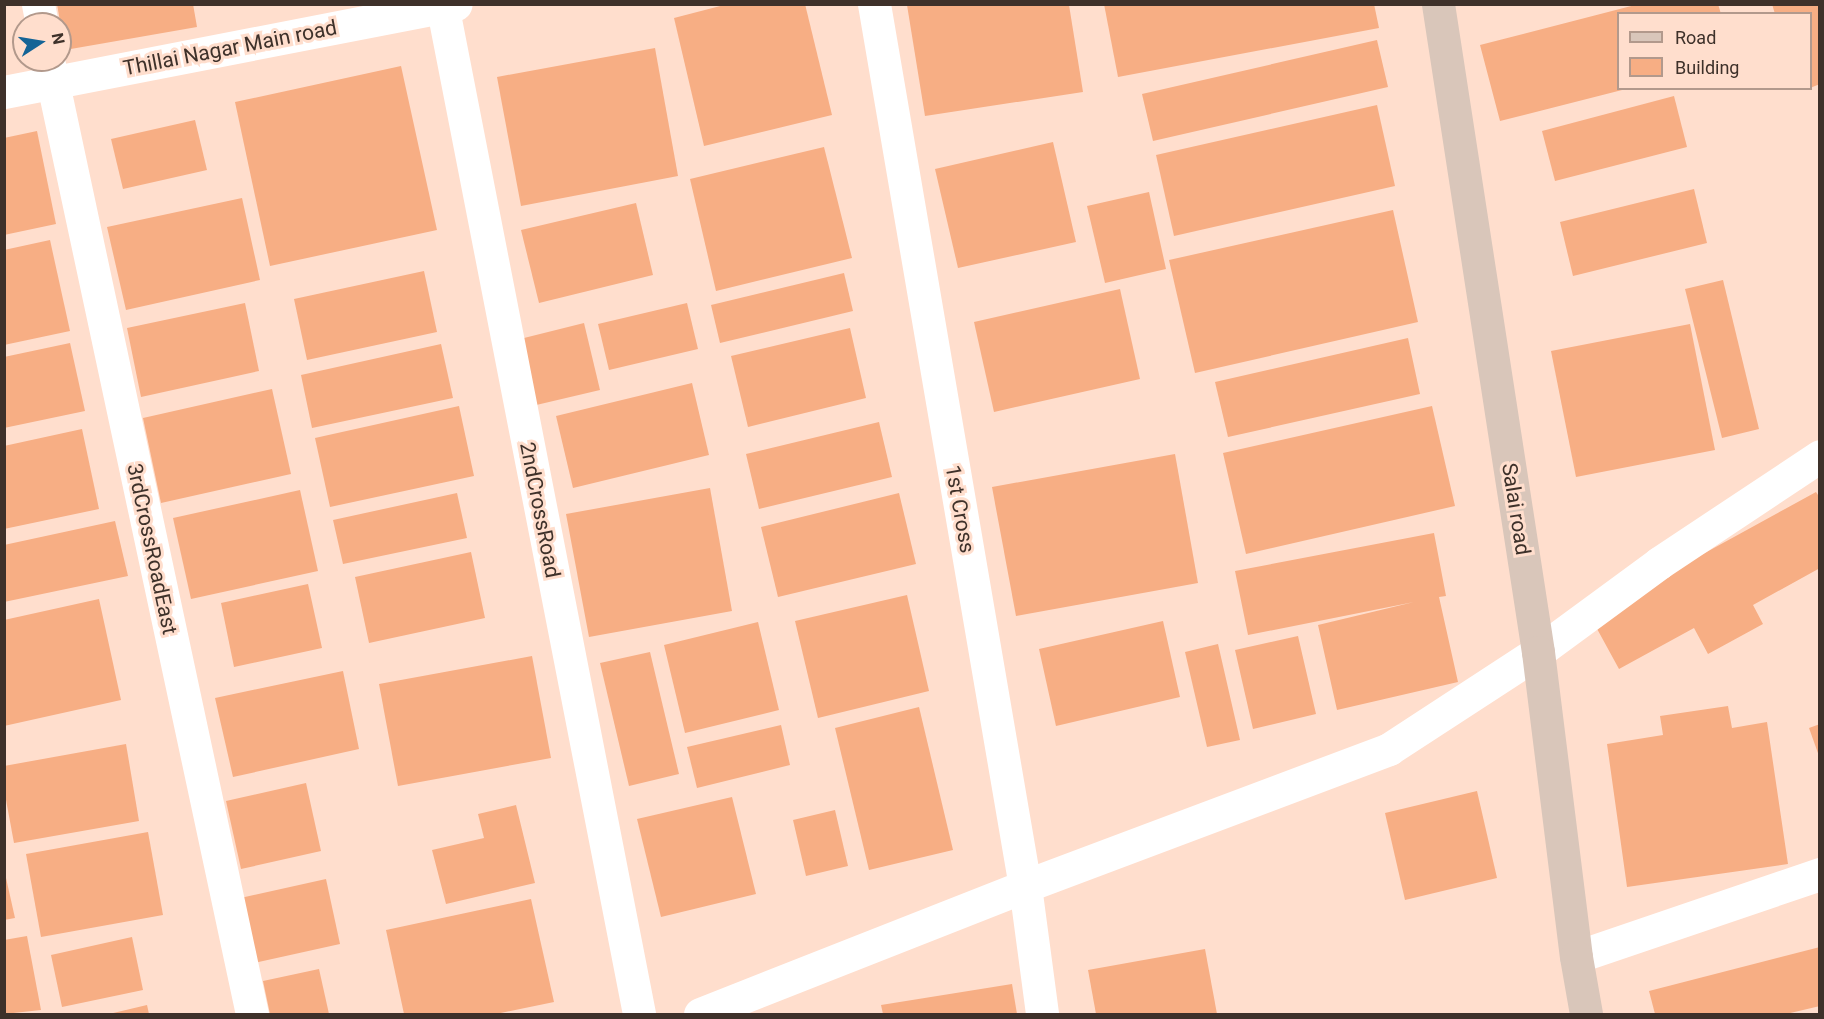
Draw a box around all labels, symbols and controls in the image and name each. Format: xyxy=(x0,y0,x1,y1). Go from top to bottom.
north arrow xyxy=(12,12,72,72)
legend xyxy=(1617,12,1812,90)
street label: Thillai Nagar Main road xyxy=(121,15,339,81)
text: Road xyxy=(1675,27,1716,48)
text: N xyxy=(48,31,69,46)
text: Building xyxy=(1675,57,1739,78)
street label: 2ndCrossRoad xyxy=(514,440,566,580)
street label: 3rdCrossRoadEast xyxy=(122,461,182,637)
street label: Salai road xyxy=(1496,461,1536,557)
street label: 1st Cross xyxy=(940,463,980,555)

